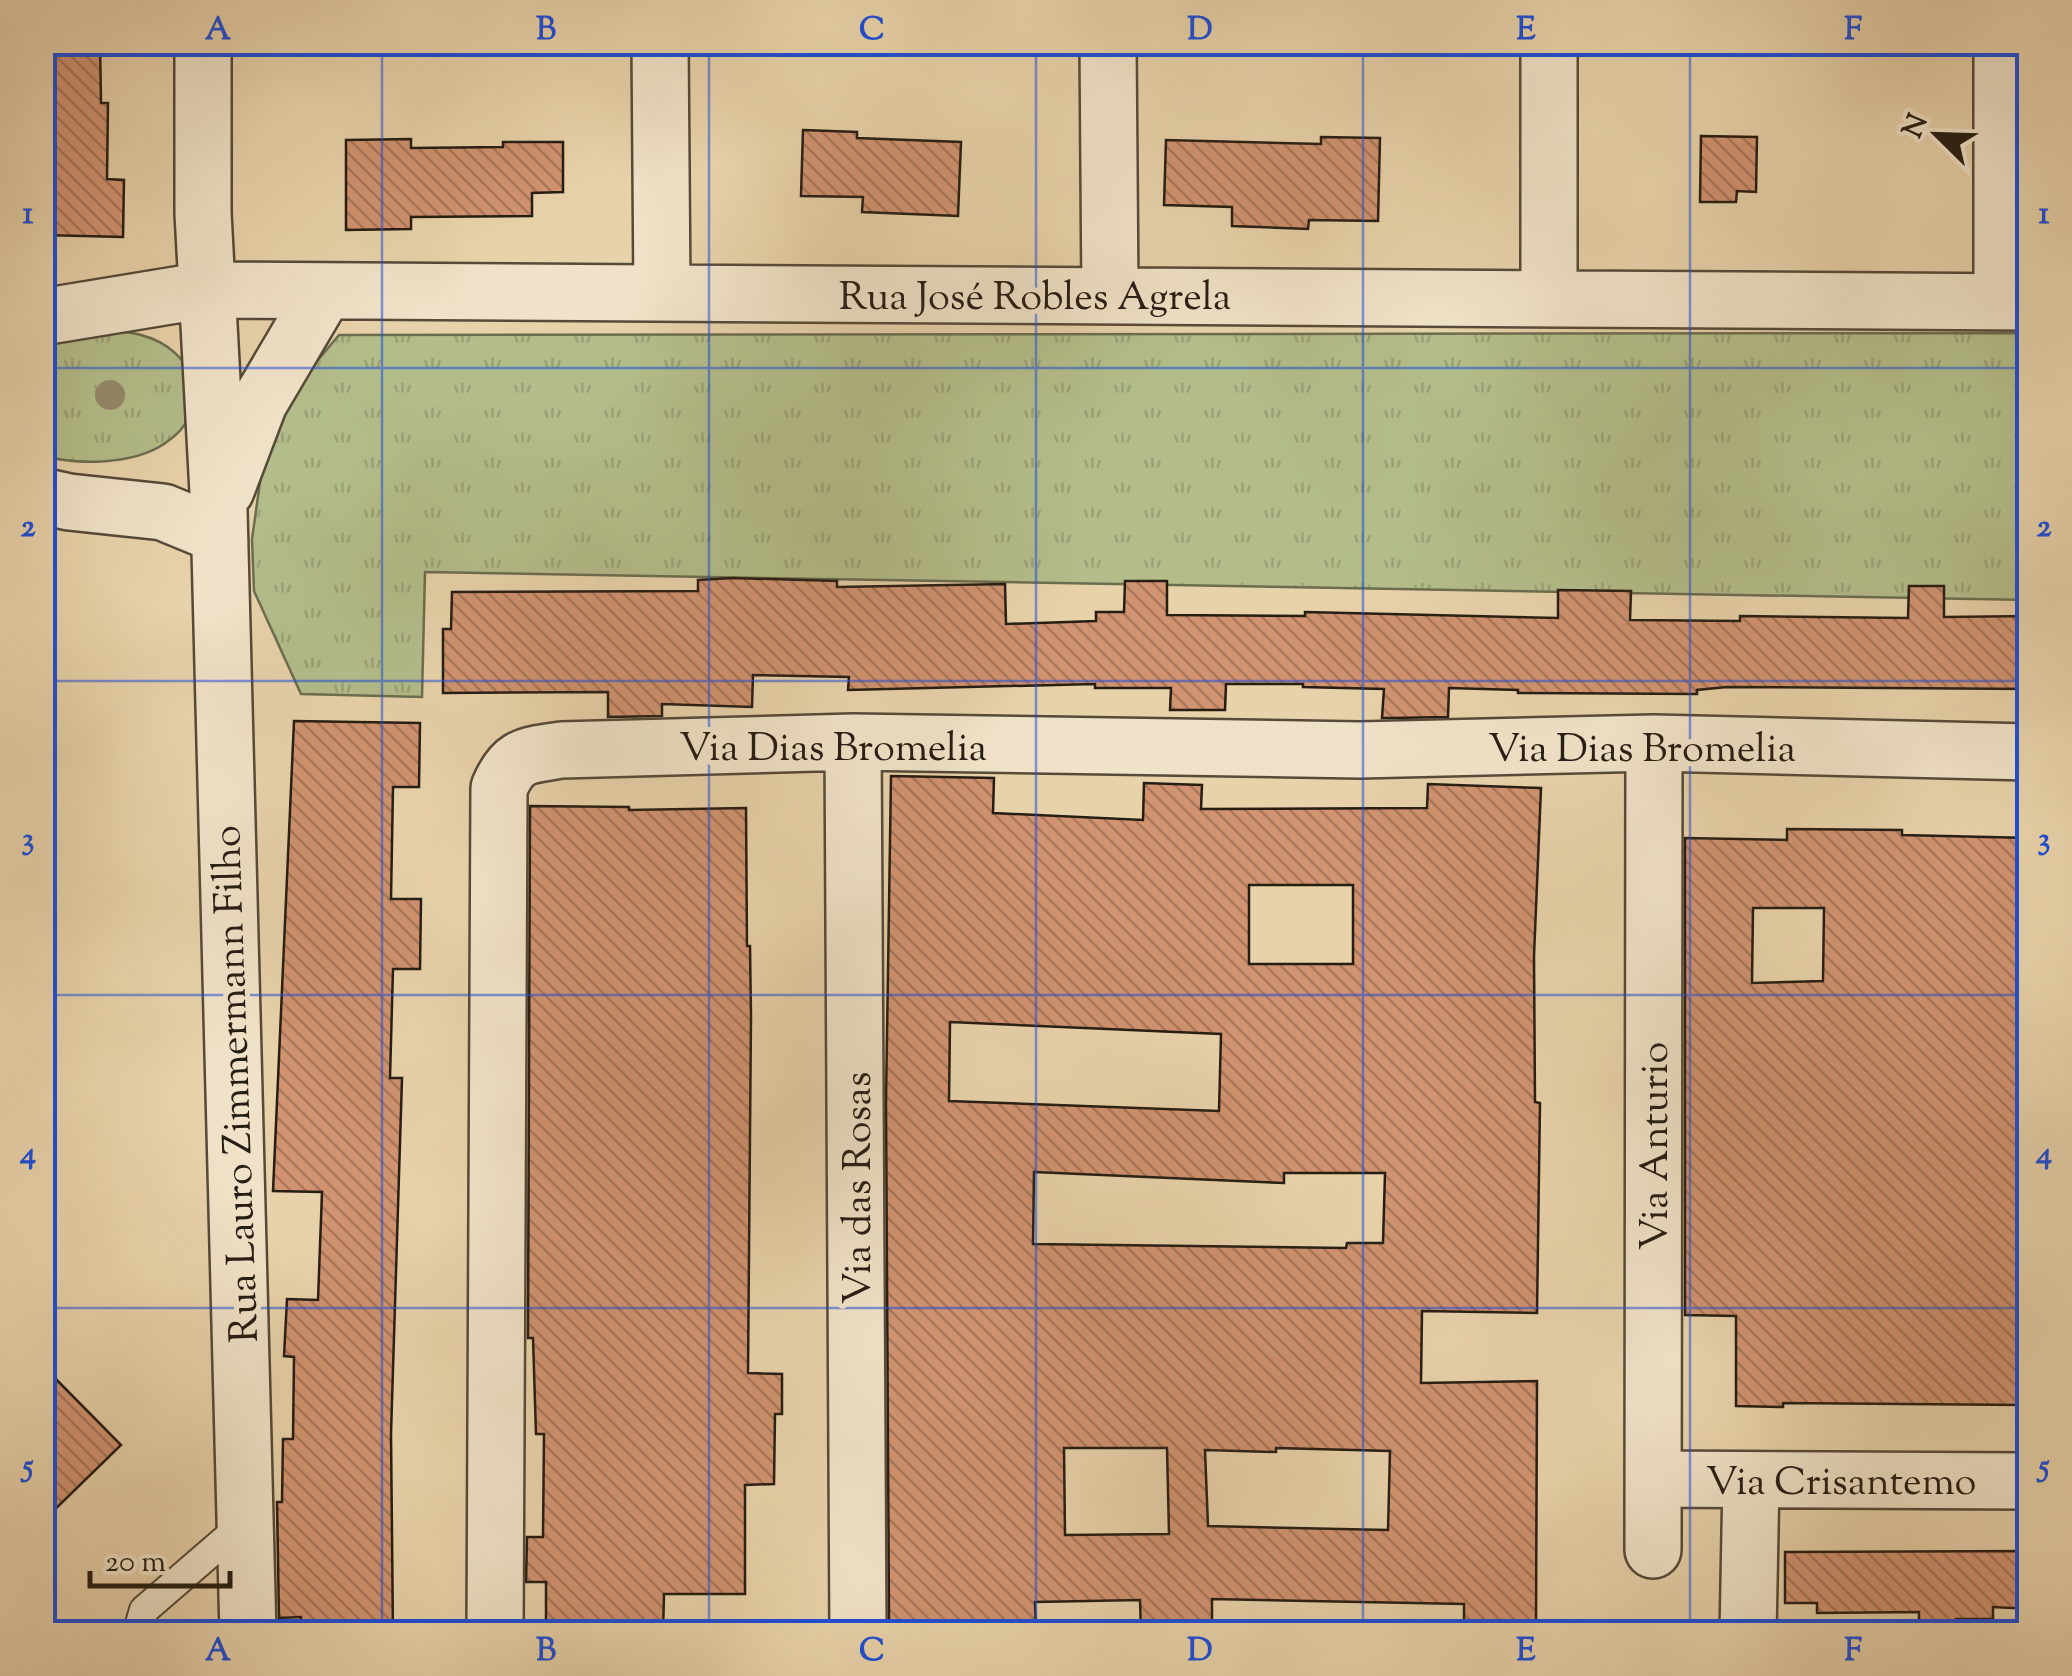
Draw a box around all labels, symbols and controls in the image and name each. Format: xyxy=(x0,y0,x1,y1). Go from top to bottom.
text: A xyxy=(205,8,231,54)
text: B xyxy=(536,8,556,54)
text: C xyxy=(859,8,885,54)
text: D xyxy=(1187,8,1213,54)
text: E xyxy=(1516,8,1536,54)
text: F xyxy=(1844,8,1862,54)
north arrow xyxy=(1887,85,1987,185)
text: N xyxy=(1894,108,1940,145)
text: 1 xyxy=(23,192,34,238)
text: 1 xyxy=(2039,192,2050,238)
street label: Rua José Robles Agrela xyxy=(839,271,1231,328)
text: 2 xyxy=(21,505,36,551)
text: 2 xyxy=(2037,505,2052,551)
street label: Via Dias Bromelia xyxy=(679,722,987,779)
street label: Via Dias Bromelia xyxy=(1488,723,1796,780)
text: 3 xyxy=(22,818,34,864)
text: 3 xyxy=(2038,818,2050,864)
street label: Rua Lauro Zimmermann Filho xyxy=(201,824,276,1344)
street label: Via Anturio xyxy=(1629,1042,1686,1250)
street label: Via das Rosas xyxy=(832,1072,889,1304)
text: 4 xyxy=(19,1132,36,1178)
text: 4 xyxy=(2035,1132,2052,1178)
text: 5 xyxy=(20,1445,34,1491)
text: 5 xyxy=(2036,1445,2050,1491)
street label: Via Crisantemo xyxy=(1706,1456,1976,1513)
scale bar xyxy=(90,1526,230,1588)
text: 20 m xyxy=(105,1542,166,1585)
text: A xyxy=(205,1629,231,1675)
text: B xyxy=(536,1629,556,1675)
text: C xyxy=(859,1629,885,1675)
text: D xyxy=(1187,1629,1213,1675)
text: E xyxy=(1516,1629,1536,1675)
text: F xyxy=(1844,1629,1862,1675)

